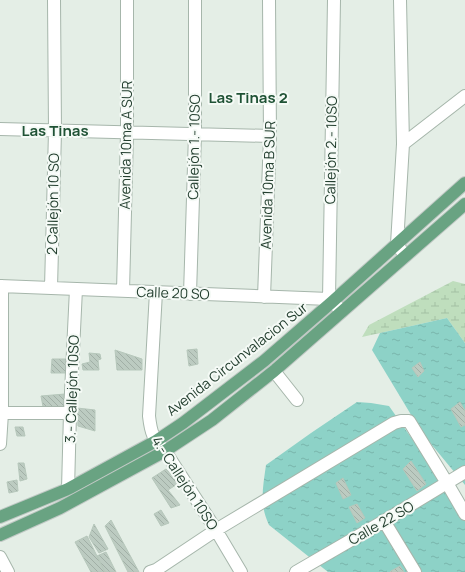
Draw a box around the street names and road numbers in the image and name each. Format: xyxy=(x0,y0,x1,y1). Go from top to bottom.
street label: Avenida 10ma A SUR xyxy=(115,80,136,210)
street label: Callejón 1.- 10SO xyxy=(183,94,204,200)
street label: Callejón 2.- 10SO xyxy=(320,96,341,204)
street label: Avenida 10ma B SUR xyxy=(256,120,279,250)
street label: 2 Callejón 10 SO xyxy=(42,153,63,255)
street label: Calle 20 SO xyxy=(136,282,210,303)
street label: Avenida Circunvalacion Sur xyxy=(162,298,311,420)
street label: 3.- Callejón 10SO xyxy=(60,335,83,443)
street label: 4.- Callejón 10SO xyxy=(148,432,223,533)
street label: Calle 22 SO xyxy=(344,496,417,549)

